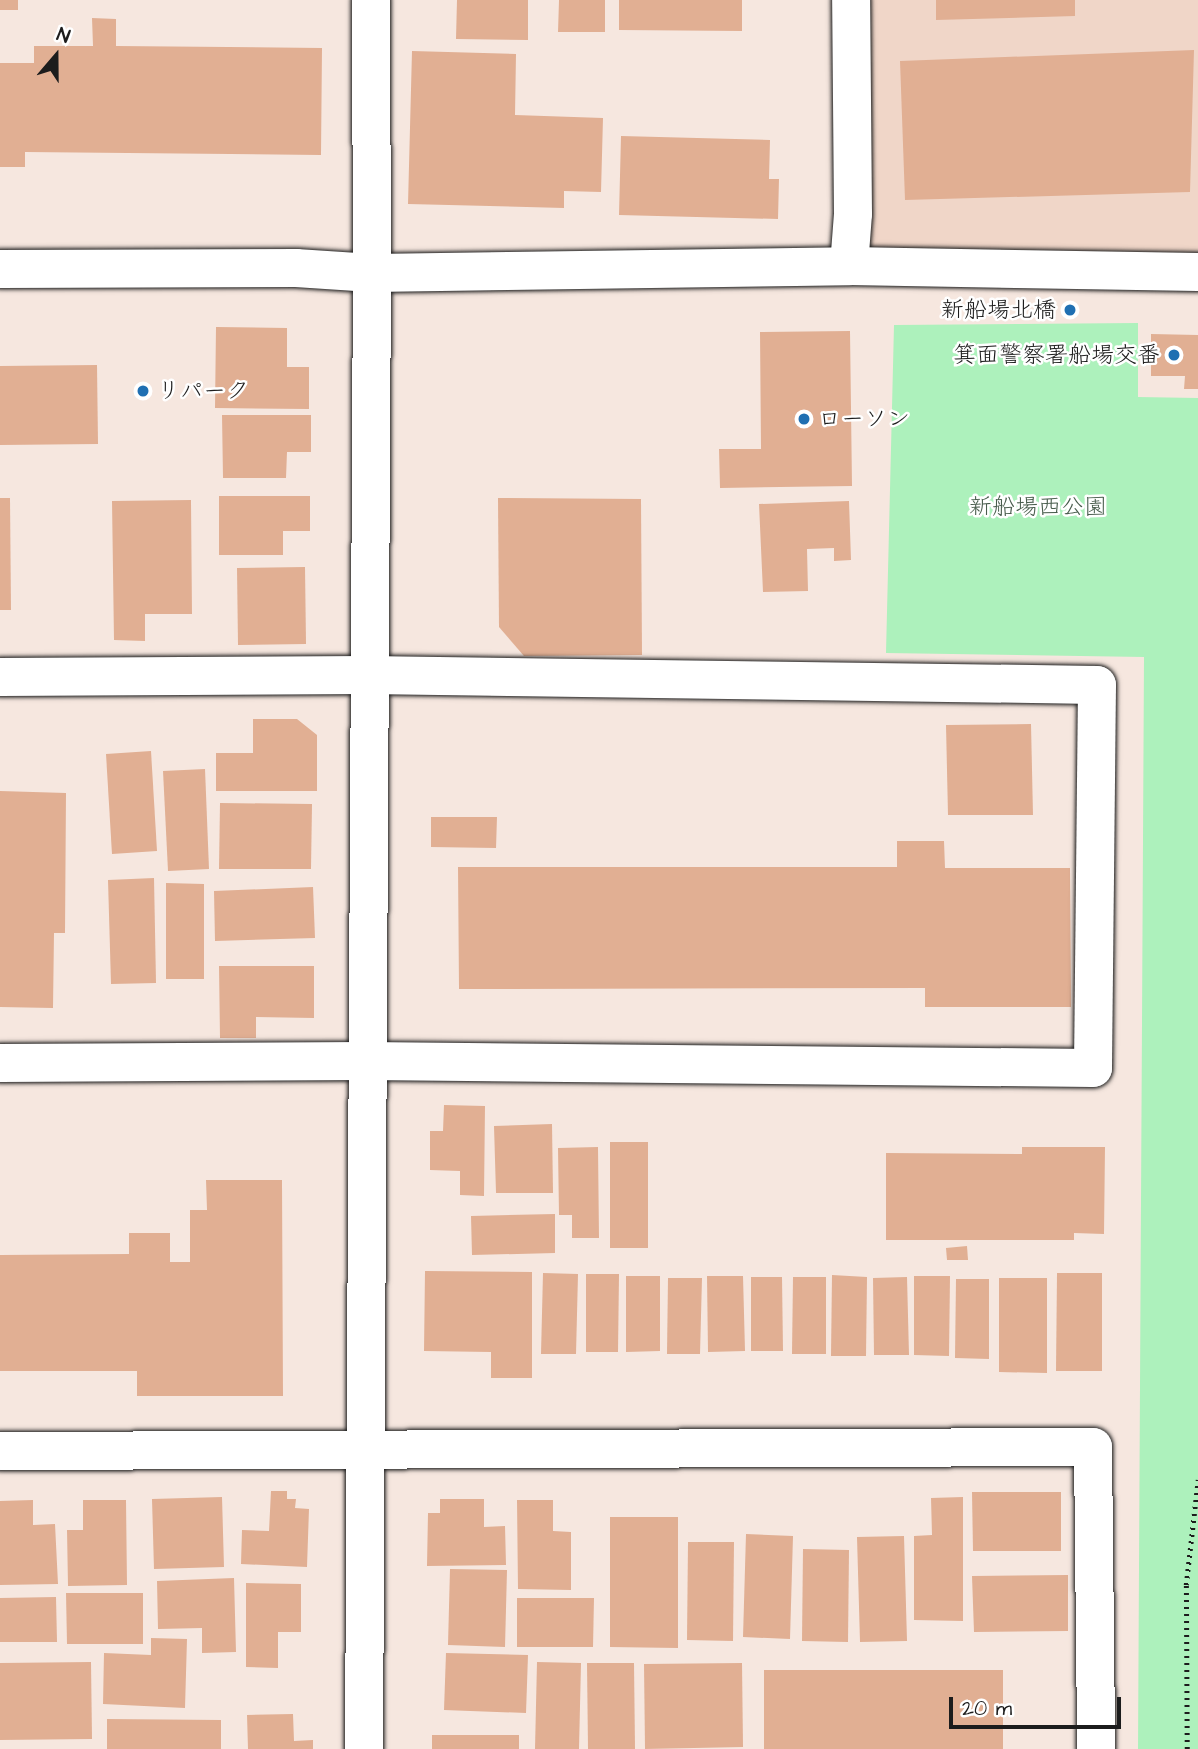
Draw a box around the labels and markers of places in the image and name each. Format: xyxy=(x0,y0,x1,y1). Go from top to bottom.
place label: 新船場北橋 xyxy=(941,296,1056,324)
marker: 新船場北橋 xyxy=(1062,302,1078,318)
place label: 箕面警察署船場交番 xyxy=(953,341,1160,369)
marker: 箕面警察署船場交番 xyxy=(1166,347,1182,363)
place label: リパーク xyxy=(157,377,249,405)
marker: リパーク xyxy=(135,383,151,399)
place label: ローソン xyxy=(818,405,910,433)
marker: ローソン xyxy=(796,411,812,427)

